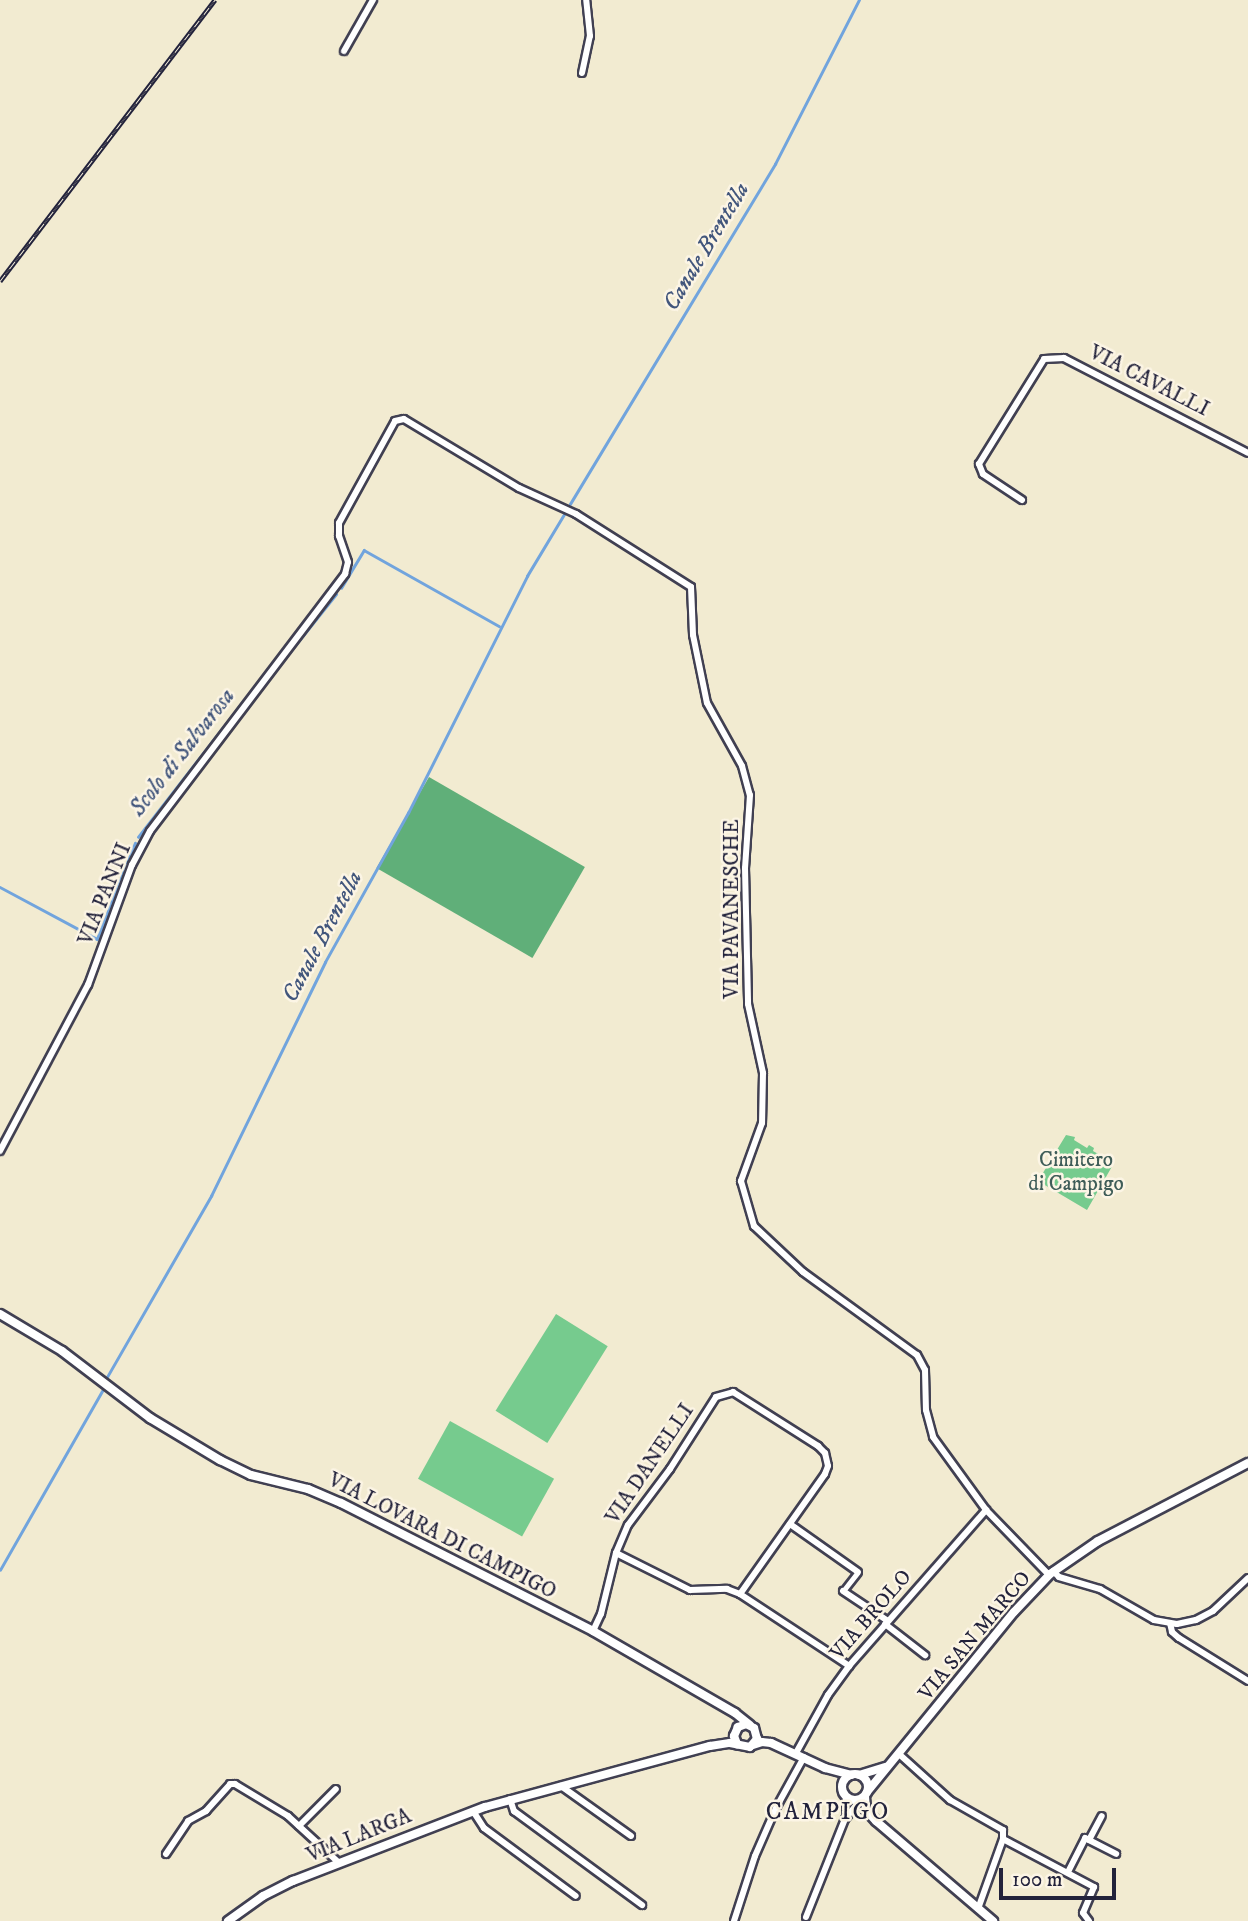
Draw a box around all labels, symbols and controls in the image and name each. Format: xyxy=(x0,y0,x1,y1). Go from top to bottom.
water label: Canale Brentella xyxy=(658,178,756,316)
street label: VIA CAVALLI xyxy=(1085,340,1213,422)
water label: Scolo di Salvarosa xyxy=(125,684,241,822)
street label: VIA PAVANESCHE xyxy=(719,819,745,999)
street label: VIA PANNI xyxy=(73,839,137,949)
water label: Canale Brentella xyxy=(277,867,369,1007)
park label: Cimitero di Campigo xyxy=(1028,1147,1124,1197)
street label: VIA DANELLI xyxy=(601,1399,699,1529)
street label: VIA LOVARA DI CAMPIGO xyxy=(324,1467,560,1605)
street label: VIA BROLO xyxy=(825,1565,917,1665)
street label: VIA SAN MARCO xyxy=(914,1566,1036,1706)
district label: CAMPIGO xyxy=(767,1799,889,1827)
street label: VIA LARGA xyxy=(303,1804,415,1868)
scale bar xyxy=(1003,1854,1120,1898)
text: 100 m xyxy=(1012,1867,1063,1893)

